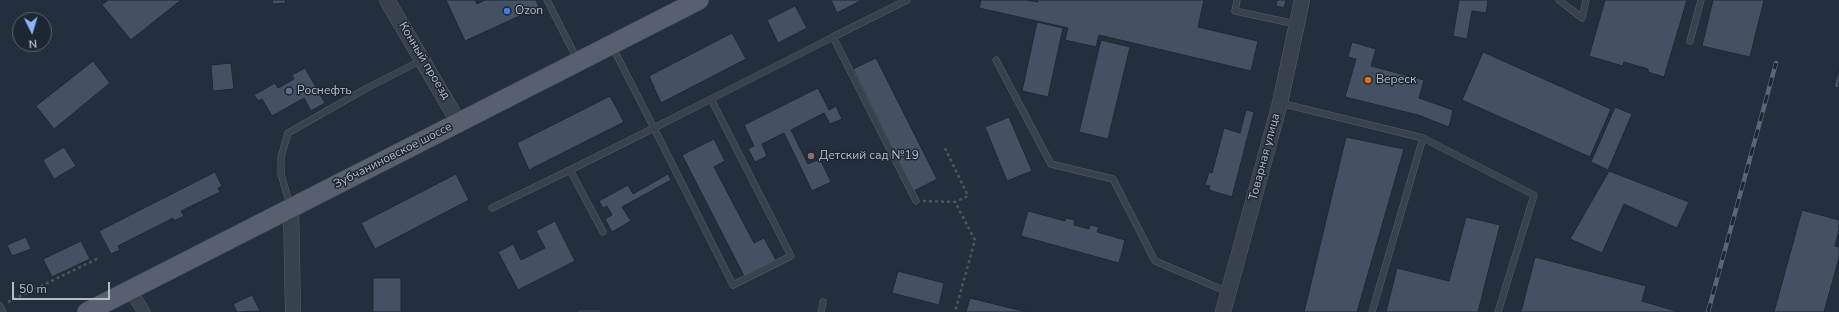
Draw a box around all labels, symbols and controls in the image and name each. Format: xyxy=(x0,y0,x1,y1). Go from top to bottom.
place label: Ozon xyxy=(515,4,543,18)
marker: Ozon xyxy=(502,6,512,16)
north arrow xyxy=(12,12,52,52)
street label: Конный проезд xyxy=(395,20,453,102)
text: N xyxy=(28,36,38,51)
place label: Вереск xyxy=(1376,73,1416,87)
marker: Вереск xyxy=(1363,75,1373,85)
place label: Роснефть xyxy=(297,84,352,98)
marker: Роснефть xyxy=(284,86,294,96)
street label: Товарная улица xyxy=(1246,112,1284,202)
street label: Зубчаниновское шоссе xyxy=(331,120,455,192)
place label: Детский сад №19 xyxy=(819,149,919,163)
marker: Детский сад №19 xyxy=(806,151,816,161)
scale bar xyxy=(14,274,112,300)
text: 50 m xyxy=(19,281,47,297)

